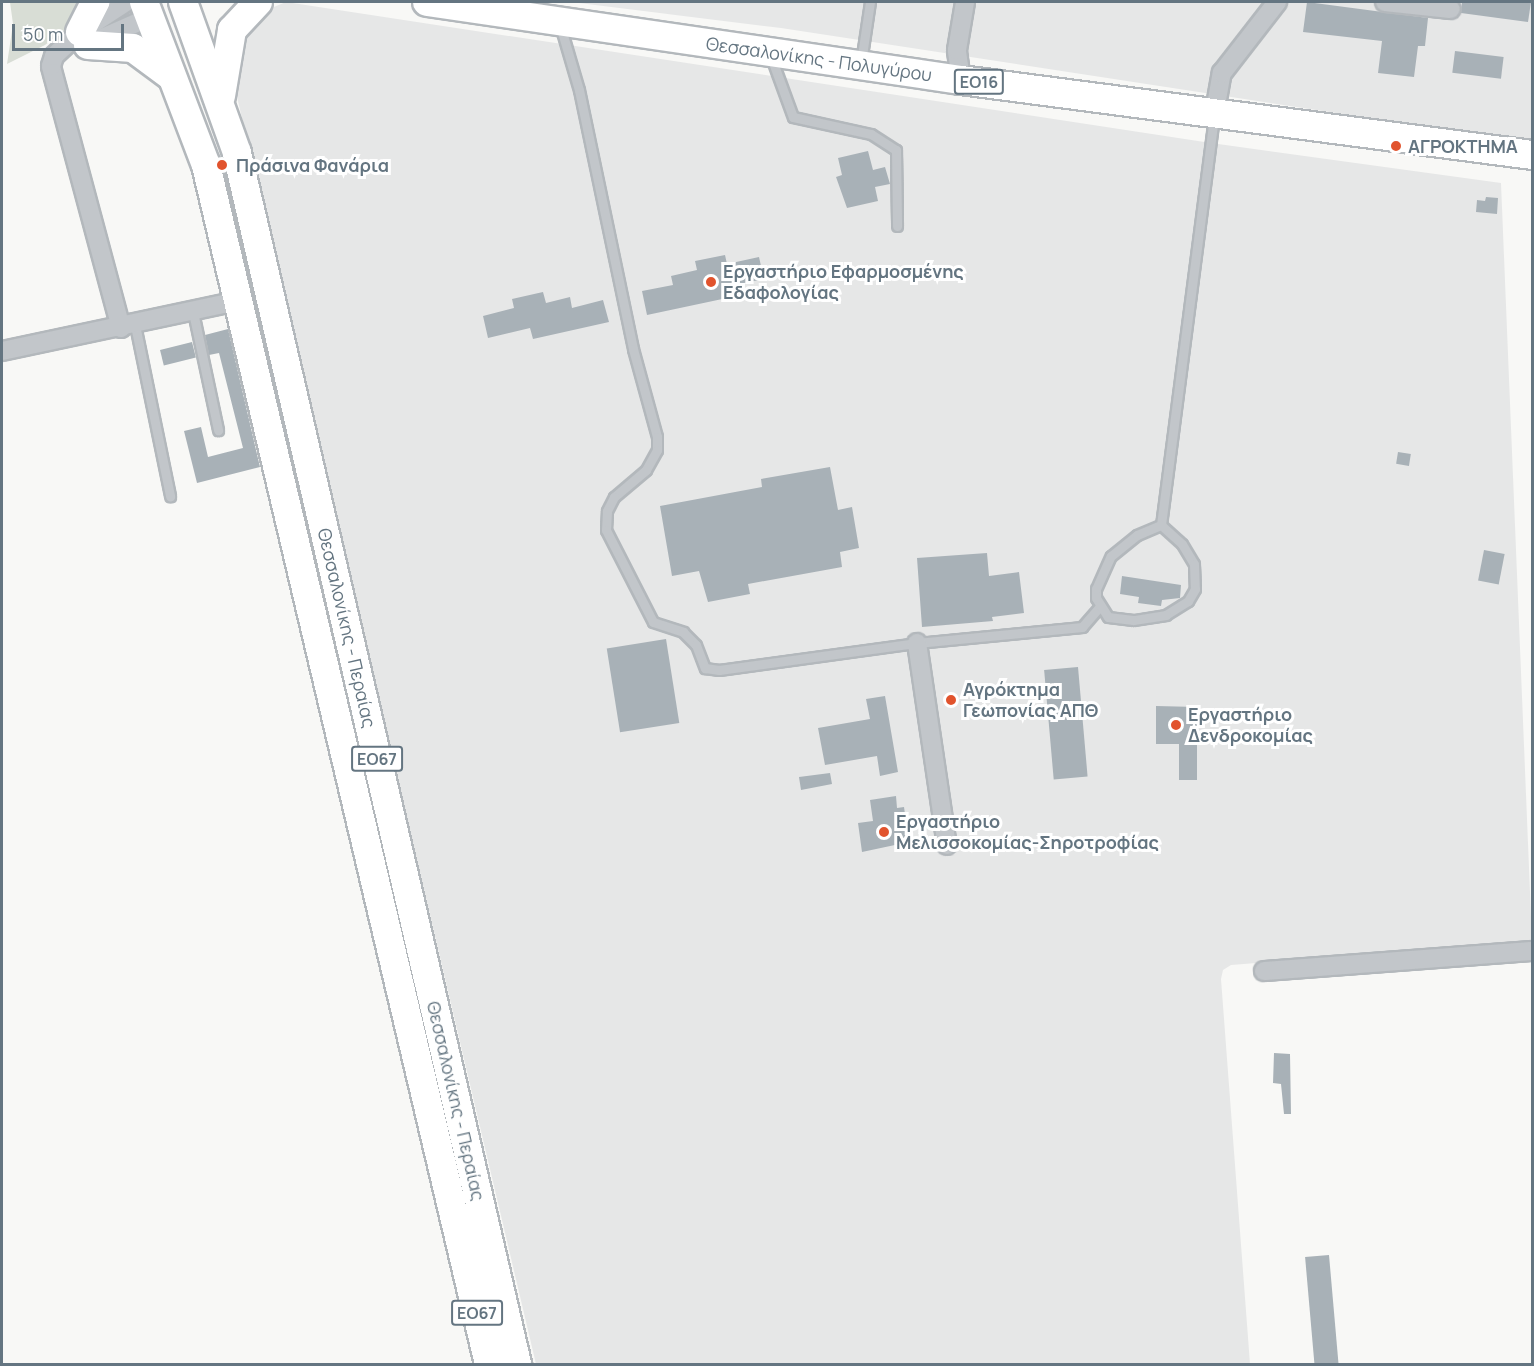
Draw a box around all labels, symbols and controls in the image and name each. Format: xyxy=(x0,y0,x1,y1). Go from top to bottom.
scale bar xyxy=(15,12,128,50)
text: 50 m xyxy=(23,22,63,46)
street label: Θεσσαλονίκης - Πολυγύρου xyxy=(705,32,933,86)
road number: ΕΟ16 xyxy=(954,69,1004,95)
place label: ΑΓΡΟΚΤΗΜΑ xyxy=(1408,135,1518,157)
marker: ΑΓΡΟΚΤΗΜΑ xyxy=(1389,139,1403,153)
place label: Πράσινα Φανάρια xyxy=(236,154,389,176)
marker: Πράσινα Φανάρια xyxy=(213,156,231,174)
place label: Εργαστήριο Εφαρμοσμένης Εδαφολογίας xyxy=(723,261,964,304)
marker: Εργαστήριο Εφαρμοσμένης Εδαφολογίας xyxy=(704,275,718,289)
street label: Θεσσαλονίκης - Περαίας xyxy=(314,526,380,730)
place label: Αγρόκτημα Γεωπονίας ΑΠΘ xyxy=(963,679,1098,722)
marker: Αγρόκτημα Γεωπονίας ΑΠΘ xyxy=(944,693,958,707)
place label: Εργαστήριο Δενδροκομίας xyxy=(1188,704,1313,746)
marker: Εργαστήριο Δενδροκομίας xyxy=(1169,718,1183,732)
road number: ΕΟ67 xyxy=(350,746,404,772)
place label: Εργαστήριο Μελισσοκομίας-Σηροτροφίας xyxy=(896,811,1159,854)
marker: Εργαστήριο Μελισσοκομίας-Σηροτροφίας xyxy=(877,825,891,839)
street label: Θεσσαλονίκης - Περαίας xyxy=(423,999,489,1203)
road number: ΕΟ67 xyxy=(450,1300,504,1326)

